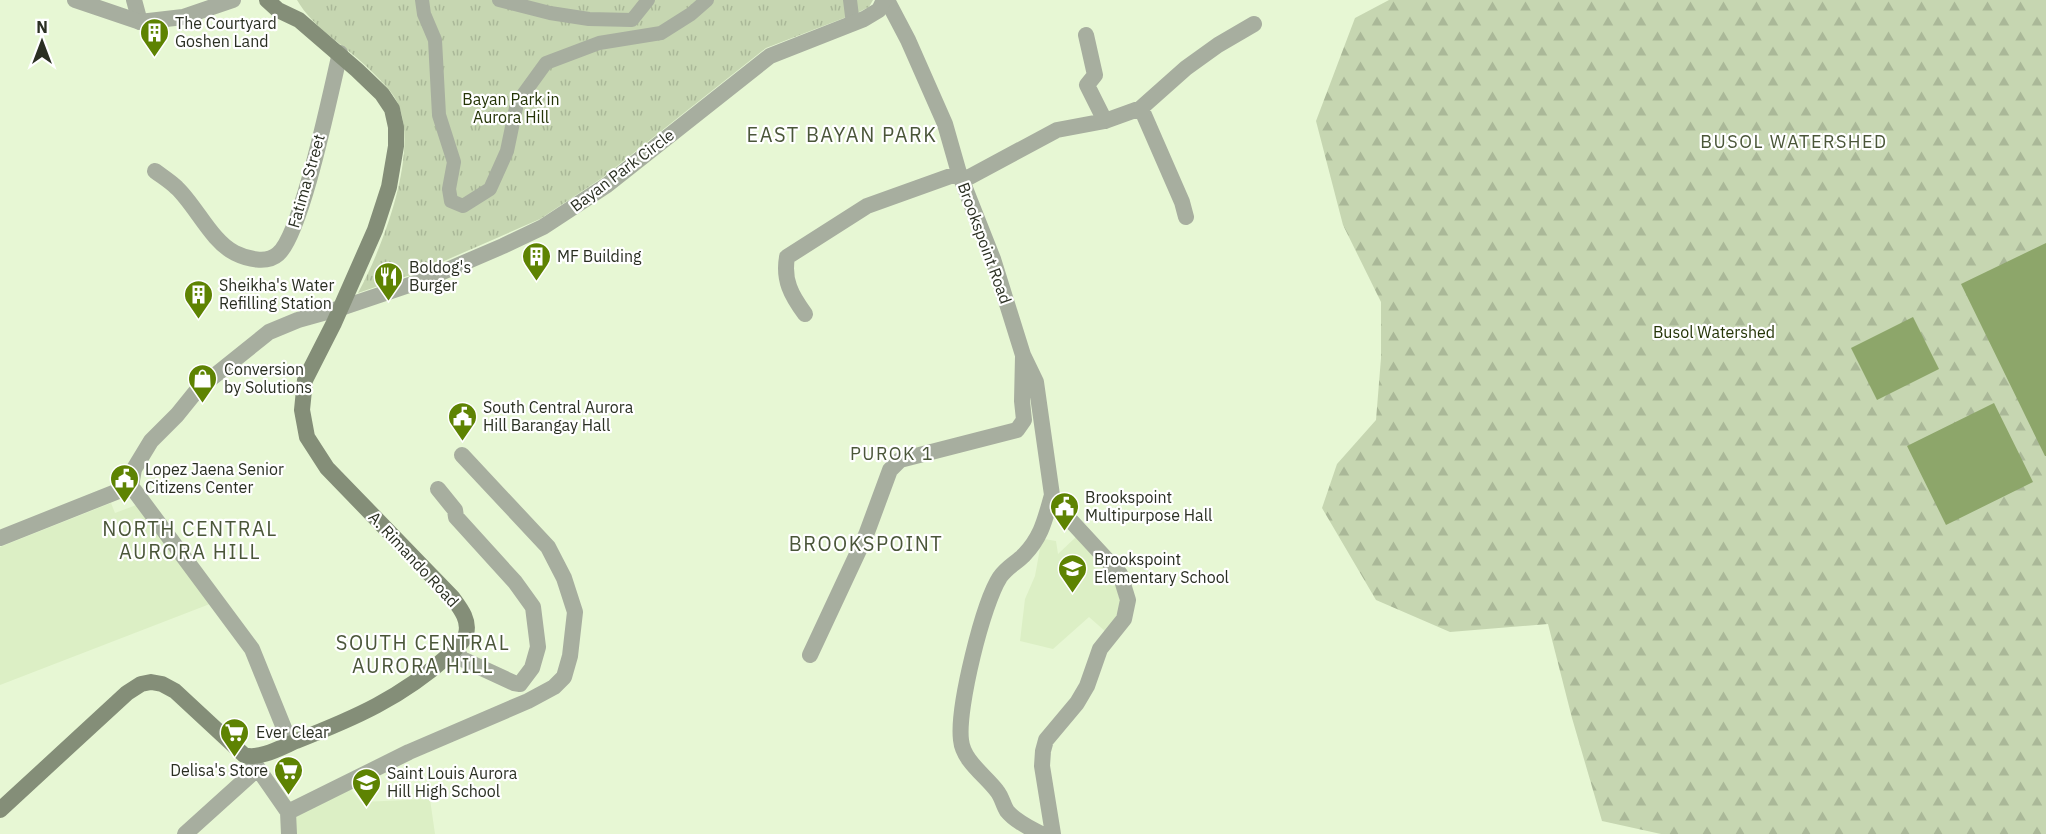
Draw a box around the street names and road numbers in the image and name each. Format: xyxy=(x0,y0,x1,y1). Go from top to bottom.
street label: Bayan Park Circle xyxy=(566,124,678,216)
street label: Fatima Street xyxy=(283,132,329,230)
street label: Brookspoint Road xyxy=(954,180,1016,306)
street label: A. Rimando Road xyxy=(365,507,463,611)

